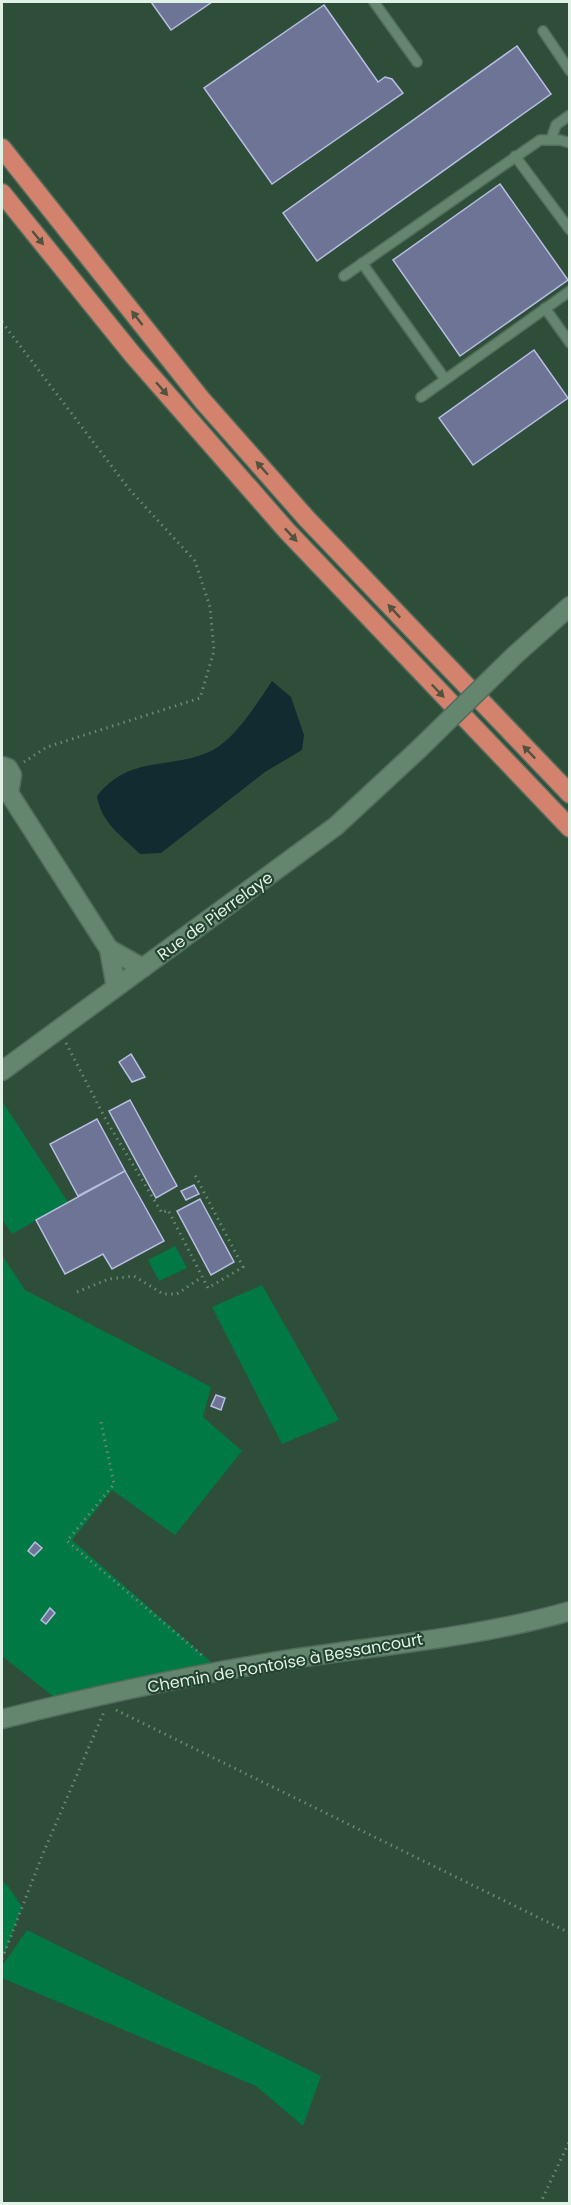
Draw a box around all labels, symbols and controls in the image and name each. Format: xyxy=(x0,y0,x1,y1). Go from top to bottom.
one-way arrow xyxy=(32,230,45,246)
one-way arrow xyxy=(131,311,143,326)
one-way arrow xyxy=(155,381,168,396)
one-way arrow xyxy=(256,461,269,476)
one-way arrow xyxy=(284,528,298,543)
one-way arrow xyxy=(388,604,402,618)
one-way arrow xyxy=(431,684,445,698)
one-way arrow xyxy=(522,745,536,760)
street label: Rue de Pierrelaye xyxy=(152,866,278,966)
street label: Chemin de Pontoise à Bessancourt xyxy=(145,1627,425,1699)

